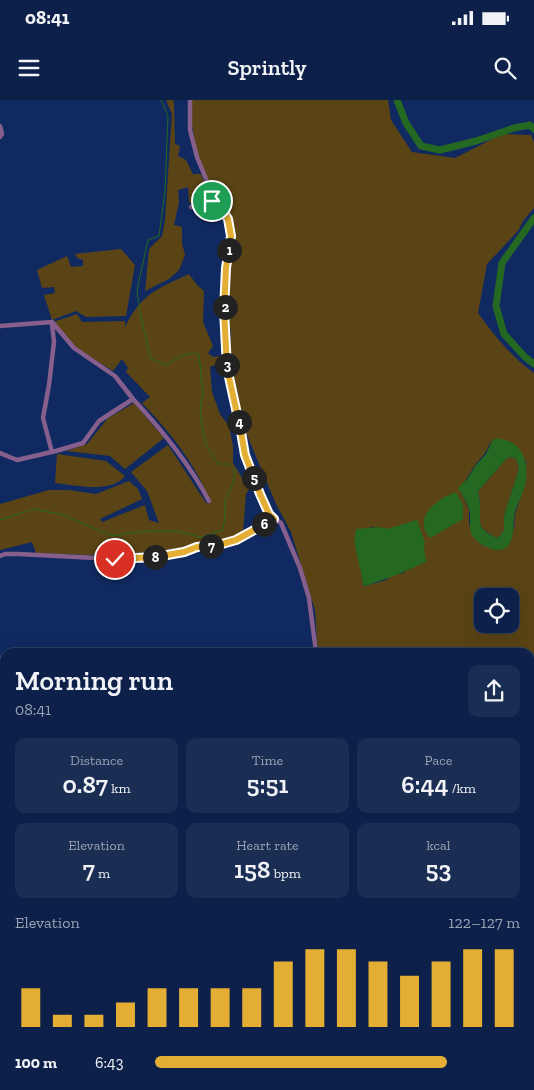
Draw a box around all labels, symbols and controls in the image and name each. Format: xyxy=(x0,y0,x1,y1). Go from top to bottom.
text: 08:41 xyxy=(25,6,69,29)
icon: menu xyxy=(15,54,43,82)
text: Sprintly xyxy=(227,54,307,81)
icon: search xyxy=(491,54,519,82)
pin xyxy=(191,180,233,222)
icon: arrive xyxy=(198,187,226,215)
pin: 1 xyxy=(216,238,242,262)
text: 1 xyxy=(227,242,232,259)
pin: 2 xyxy=(212,294,238,320)
text: 2 xyxy=(222,299,229,316)
pin: 3 xyxy=(214,352,240,378)
text: 3 xyxy=(224,357,231,374)
pin: 4 xyxy=(226,410,252,434)
text: 4 xyxy=(236,414,243,431)
pin: 5 xyxy=(242,466,266,490)
text: 5 xyxy=(251,470,258,487)
pin: 6 xyxy=(252,512,276,536)
text: 6 xyxy=(261,516,268,533)
pin: 7 xyxy=(198,534,224,558)
pin xyxy=(94,538,136,580)
text: 7 xyxy=(208,538,215,555)
pin: 8 xyxy=(142,544,168,570)
icon: check xyxy=(101,545,129,573)
text: 8 xyxy=(152,549,159,566)
map controls xyxy=(474,588,519,633)
button: locate xyxy=(474,588,519,633)
text: Morning run xyxy=(15,664,173,697)
button: share xyxy=(468,665,520,717)
text: 08:41 xyxy=(15,700,51,719)
text: Distance xyxy=(70,752,123,769)
text: Time xyxy=(252,752,283,769)
text: Pace xyxy=(425,752,452,769)
text: 0.87 xyxy=(62,769,108,799)
text: 5:51 xyxy=(247,769,288,799)
text: 6:44 xyxy=(401,769,448,799)
text: km xyxy=(108,780,131,797)
text: /km xyxy=(448,780,476,797)
text: Elevation xyxy=(68,837,125,854)
text: Heart rate xyxy=(236,837,299,854)
text: kcal xyxy=(427,837,451,854)
text: 7 xyxy=(83,854,95,884)
text: 158 xyxy=(234,854,270,884)
text: 53 xyxy=(426,854,451,884)
text: m xyxy=(95,865,110,882)
text: bpm xyxy=(270,865,301,882)
text: Elevation xyxy=(15,913,80,932)
text: 122–127 m xyxy=(448,913,520,932)
text: 100 m xyxy=(15,1053,57,1072)
text: 6:43 xyxy=(95,1053,124,1072)

